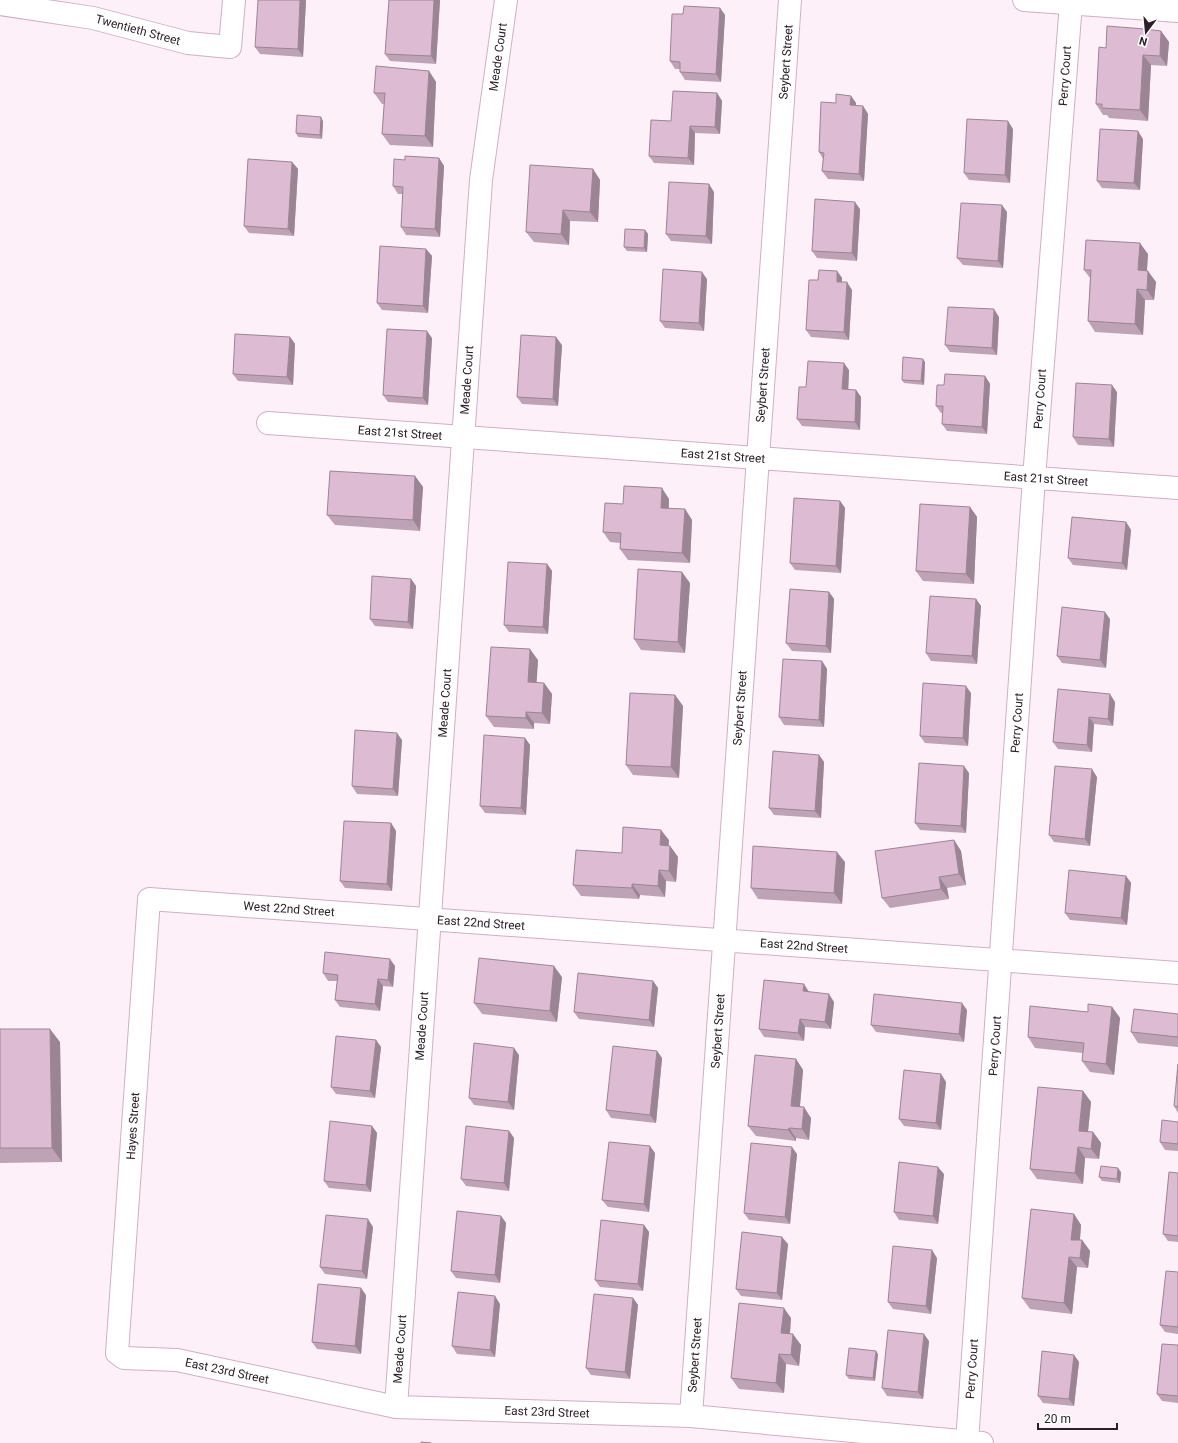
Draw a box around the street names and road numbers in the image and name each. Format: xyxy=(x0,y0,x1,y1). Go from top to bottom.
street label: Twentieth Street xyxy=(94,12,182,48)
street label: Meade Court xyxy=(486,22,510,92)
street label: Seybert Street xyxy=(776,24,796,100)
street label: Perry Court xyxy=(1056,45,1074,107)
street label: Meade Court xyxy=(458,345,476,415)
street label: Seybert Street xyxy=(753,347,773,423)
street label: Perry Court xyxy=(1031,368,1049,430)
street label: East 21st Street xyxy=(357,423,443,443)
street label: East 21st Street xyxy=(680,446,766,466)
street label: East 21st Street xyxy=(1003,469,1089,489)
street label: Meade Court xyxy=(436,668,454,738)
street label: Seybert Street xyxy=(730,670,750,746)
street label: Perry Court xyxy=(1008,692,1026,754)
street label: West 22nd Street xyxy=(243,899,335,919)
street label: East 22nd Street xyxy=(437,913,525,933)
street label: East 22nd Street xyxy=(760,936,848,956)
street label: Meade Court xyxy=(413,991,431,1061)
street label: Seybert Street xyxy=(708,993,728,1069)
street label: Perry Court xyxy=(986,1015,1004,1077)
street label: Hayes Street xyxy=(124,1092,142,1160)
street label: Meade Court xyxy=(391,1314,409,1384)
street label: Seybert Street xyxy=(685,1317,705,1393)
street label: Perry Court xyxy=(963,1338,981,1400)
street label: East 23rd Street xyxy=(184,1355,270,1387)
street label: East 23rd Street xyxy=(504,1404,590,1420)

